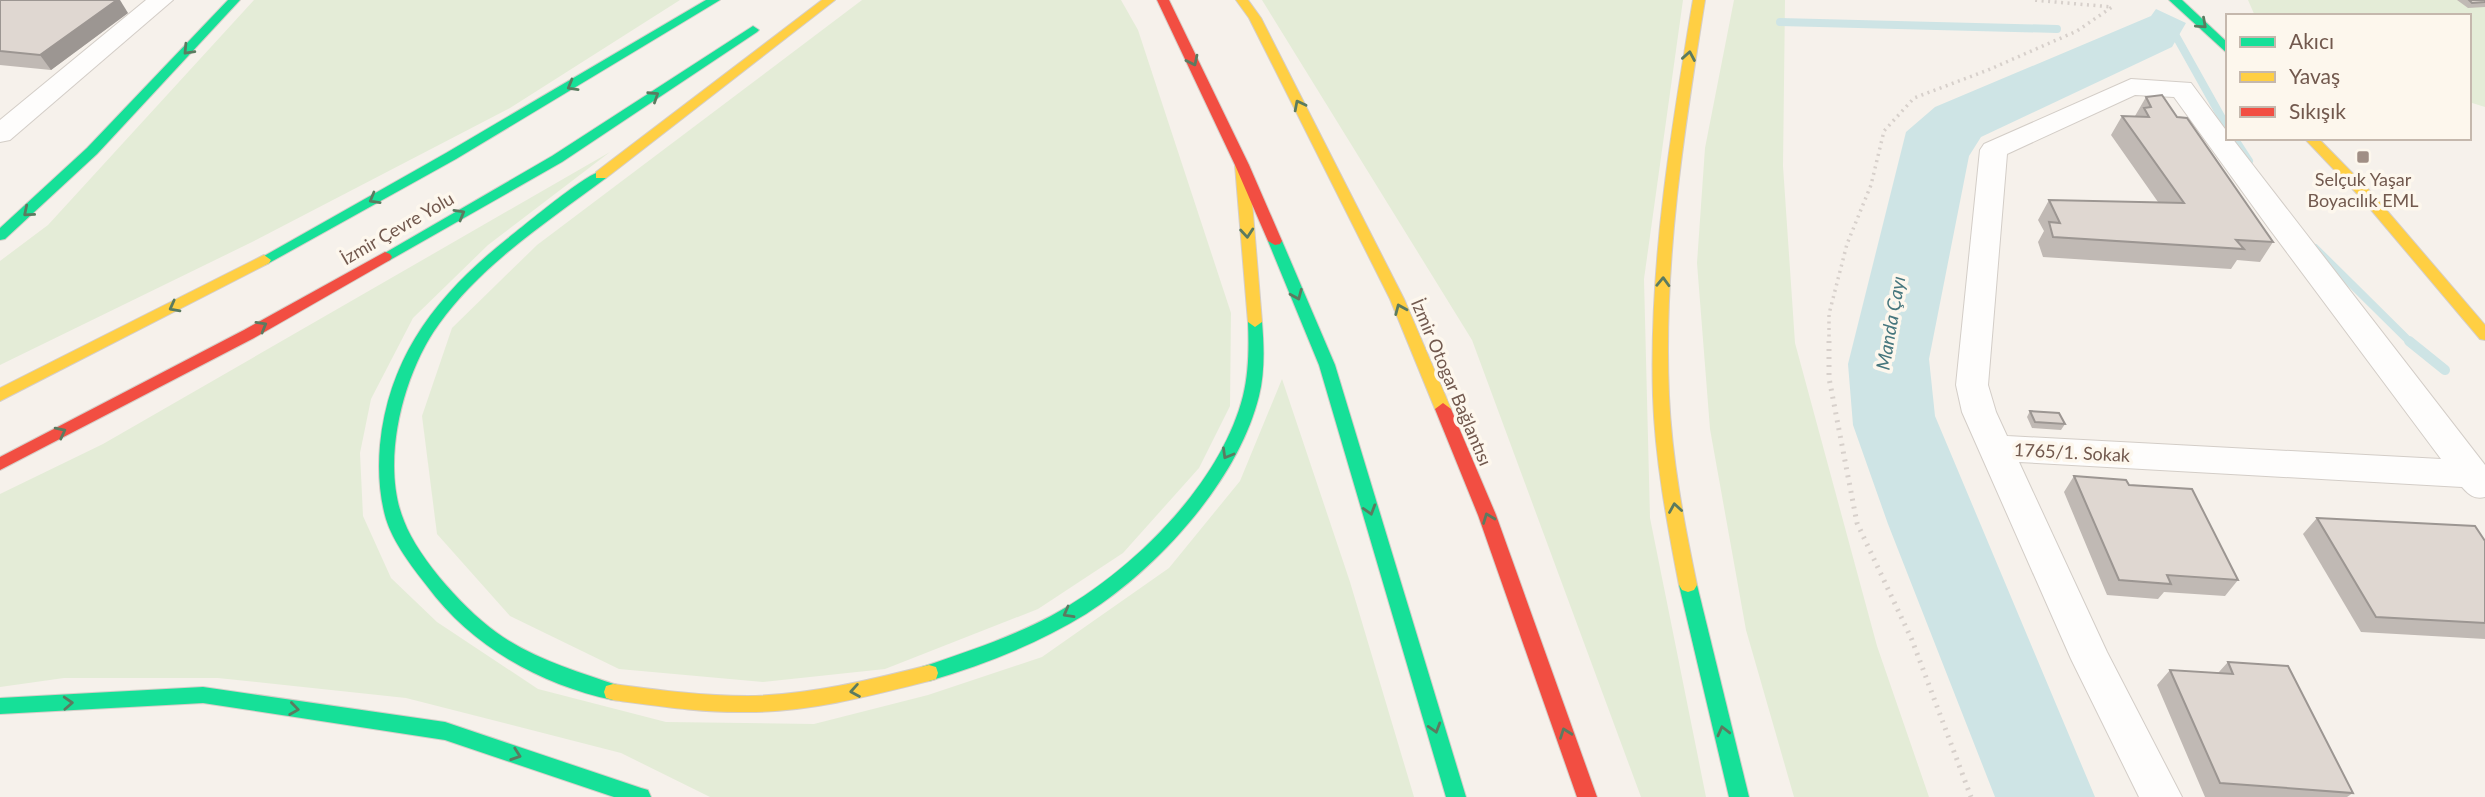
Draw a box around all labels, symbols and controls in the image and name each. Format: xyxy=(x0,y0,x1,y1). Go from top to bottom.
legend xyxy=(2226,14,2471,140)
one-way arrow xyxy=(2194,16,2207,28)
text: Akıcı xyxy=(2289,28,2334,53)
one-way arrow xyxy=(183,42,196,55)
one-way arrow xyxy=(1681,50,1696,62)
one-way arrow xyxy=(1185,54,1199,66)
text: Yavaş xyxy=(2289,63,2340,88)
one-way arrow xyxy=(566,78,579,91)
one-way arrow xyxy=(647,92,660,105)
text: Sıkışık xyxy=(2289,98,2346,123)
one-way arrow xyxy=(1294,100,1308,112)
marker: Selçuk Yaşar Boyacılık EML xyxy=(2355,149,2371,165)
place label: Selçuk Yaşar Boyacılık EML xyxy=(2307,168,2419,211)
street label: İzmir Çevre Yolu xyxy=(337,187,457,269)
one-way arrow xyxy=(369,191,381,204)
one-way arrow xyxy=(24,204,37,216)
one-way arrow xyxy=(452,209,465,222)
one-way arrow xyxy=(1239,228,1254,239)
water label: Manda Çayı xyxy=(1870,274,1910,372)
one-way arrow xyxy=(1655,276,1670,287)
one-way arrow xyxy=(1289,288,1303,301)
street label: İzmir Otogar Bağlantısı xyxy=(1407,295,1497,469)
one-way arrow xyxy=(169,298,181,312)
one-way arrow xyxy=(1395,303,1409,315)
one-way arrow xyxy=(255,321,267,334)
one-way arrow xyxy=(53,427,66,441)
street label: 1765/1. Sokak xyxy=(2013,438,2132,466)
one-way arrow xyxy=(1222,447,1235,460)
one-way arrow xyxy=(1667,503,1682,514)
one-way arrow xyxy=(1362,504,1377,516)
one-way arrow xyxy=(1482,513,1496,525)
one-way arrow xyxy=(1062,605,1075,618)
one-way arrow xyxy=(849,683,861,698)
one-way arrow xyxy=(63,695,74,710)
one-way arrow xyxy=(289,701,300,716)
one-way arrow xyxy=(1427,722,1442,734)
one-way arrow xyxy=(1716,725,1731,737)
one-way arrow xyxy=(1559,727,1573,739)
one-way arrow xyxy=(510,747,522,761)

